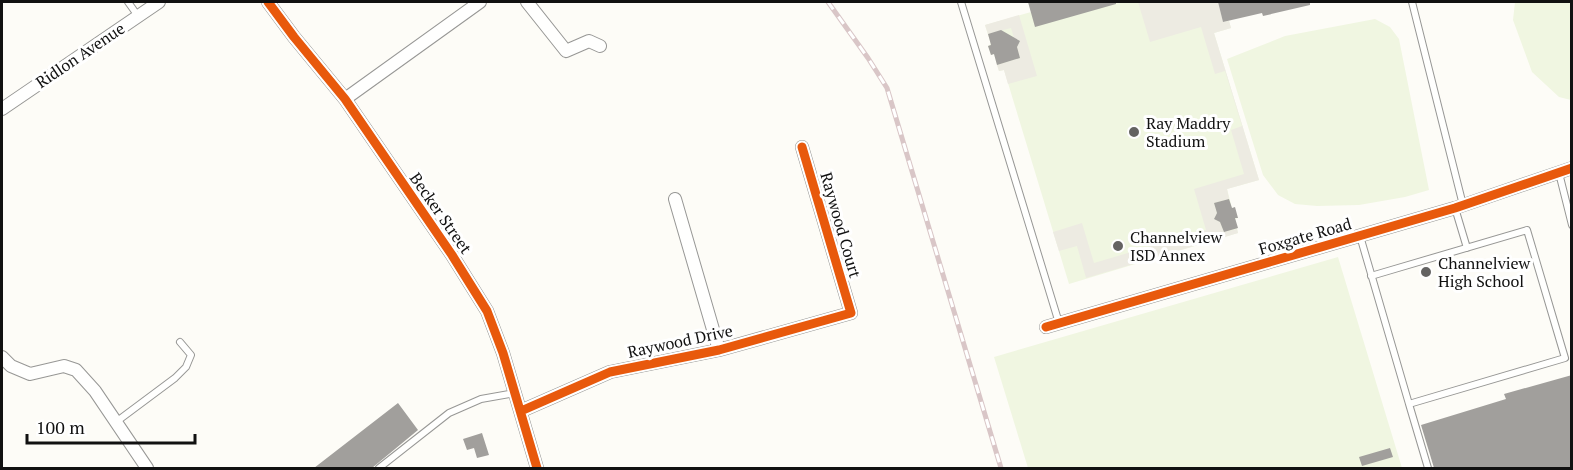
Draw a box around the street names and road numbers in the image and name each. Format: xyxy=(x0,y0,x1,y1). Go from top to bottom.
street label: Ridlon Avenue xyxy=(31,17,129,93)
street label: Becker Street xyxy=(405,168,477,258)
street label: Raywood Court xyxy=(815,170,867,280)
street label: Foxgate Road xyxy=(1256,212,1354,260)
street label: Raywood Drive xyxy=(625,319,735,363)

